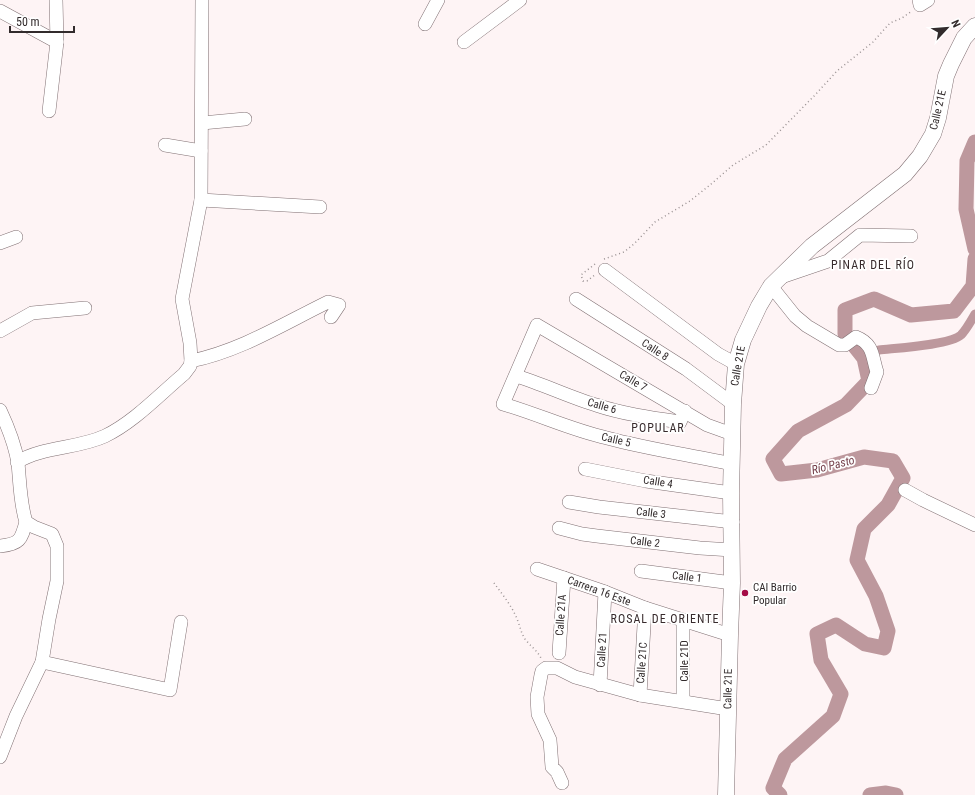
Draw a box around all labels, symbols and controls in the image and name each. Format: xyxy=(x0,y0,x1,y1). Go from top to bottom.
scale bar xyxy=(10,8,74,34)
north arrow xyxy=(927,8,967,48)
text: 50 m xyxy=(16,15,40,29)
text: N xyxy=(948,18,963,30)
street label: Calle 21E xyxy=(927,88,949,131)
district label: PINAR DEL RÍO xyxy=(831,257,915,272)
street label: Calle 8 xyxy=(639,336,671,364)
street label: Calle 21E xyxy=(728,344,748,387)
street label: Calle 7 xyxy=(617,368,649,394)
street label: Calle 6 xyxy=(586,396,618,416)
district label: POPULAR xyxy=(631,421,685,435)
street label: Calle 5 xyxy=(600,430,632,450)
water label: Río Pasto xyxy=(810,453,856,477)
street label: Calle 4 xyxy=(642,473,674,491)
street label: Calle 3 xyxy=(635,505,667,521)
street label: Calle 2 xyxy=(629,534,661,550)
street label: Calle 1 xyxy=(671,569,703,585)
street label: Carrera 16 Este xyxy=(566,574,632,608)
place label: CAI Barrio Popular xyxy=(753,581,797,607)
marker: CAI Barrio Popular xyxy=(740,588,750,598)
street label: Calle 21A xyxy=(553,593,569,636)
district label: ROSAL DE ORIENTE xyxy=(611,612,719,626)
street label: Calle 21 xyxy=(595,632,609,668)
street label: Calle 21D xyxy=(678,640,691,682)
street label: Calle 21C xyxy=(634,642,650,684)
street label: Calle 21E xyxy=(721,668,735,709)

